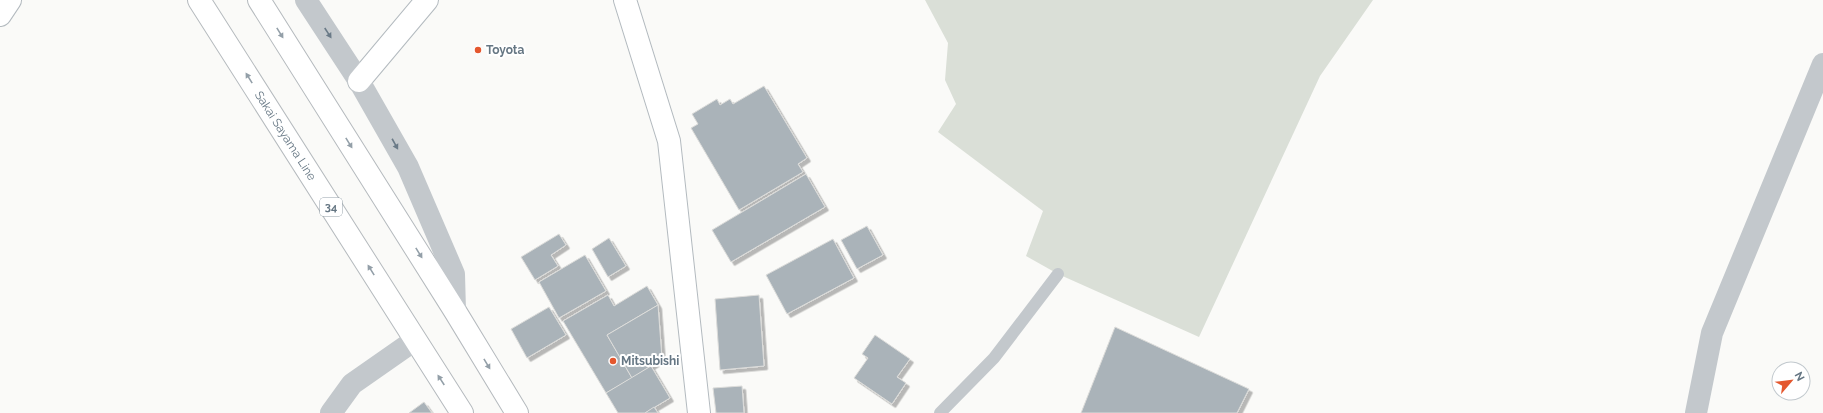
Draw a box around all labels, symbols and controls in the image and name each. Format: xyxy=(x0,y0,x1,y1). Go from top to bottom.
one-way arrow xyxy=(276,28,284,38)
one-way arrow xyxy=(324,28,332,38)
place label: Toyota xyxy=(486,43,524,57)
marker: Toyota xyxy=(473,45,483,55)
one-way arrow xyxy=(245,73,253,83)
street label: Sakai Sayama Line xyxy=(252,88,319,183)
one-way arrow xyxy=(346,137,353,149)
one-way arrow xyxy=(391,138,398,150)
road number: 34 xyxy=(320,198,342,216)
one-way arrow xyxy=(415,247,422,259)
one-way arrow xyxy=(368,265,375,276)
place label: Mitsubishi xyxy=(621,354,679,368)
marker: Mitsubishi xyxy=(608,356,618,366)
one-way arrow xyxy=(483,359,491,369)
north arrow xyxy=(1771,361,1811,401)
text: N xyxy=(1792,370,1807,383)
one-way arrow xyxy=(437,375,445,385)

